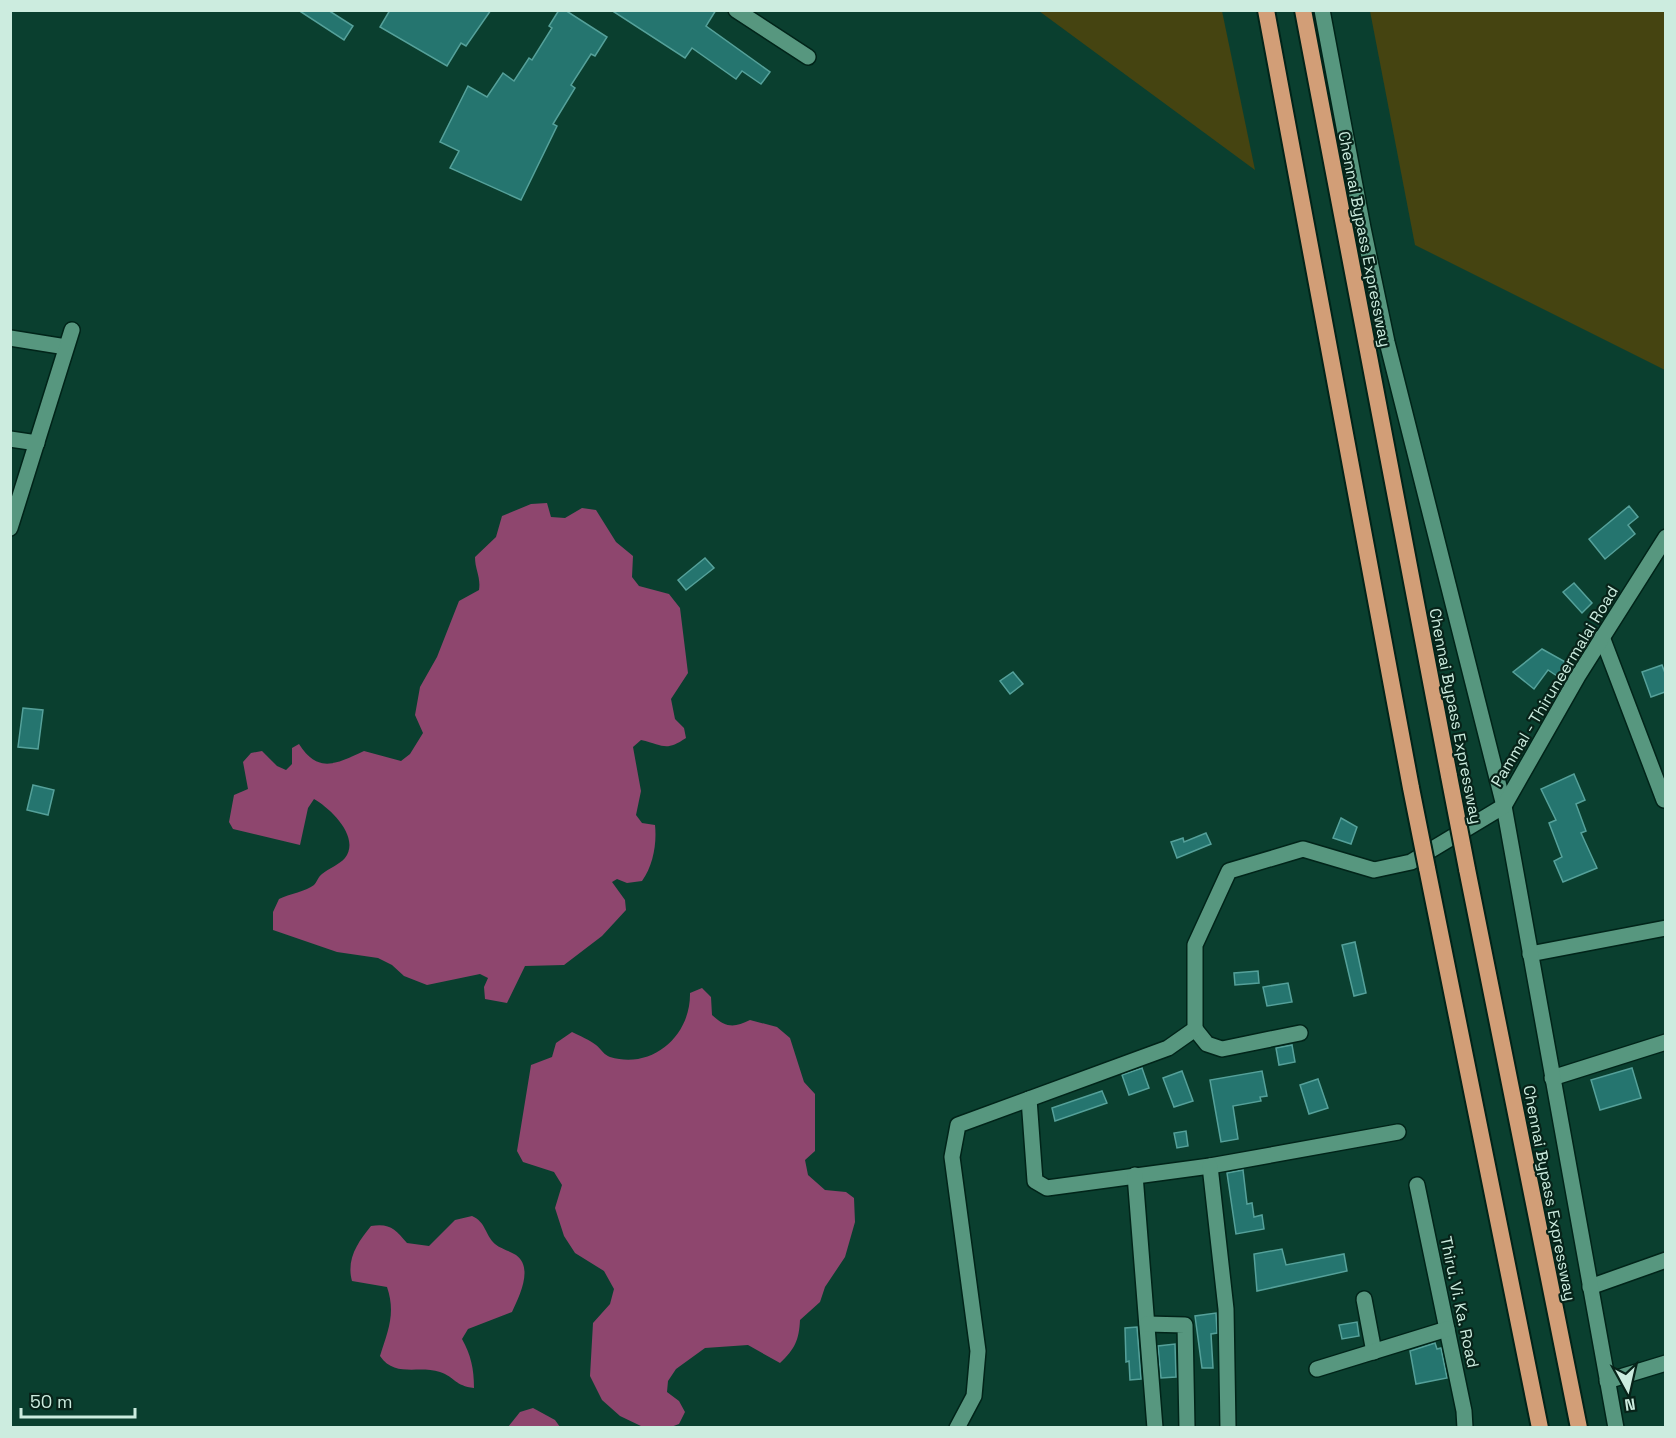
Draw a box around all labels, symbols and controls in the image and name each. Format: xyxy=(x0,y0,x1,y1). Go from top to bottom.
street label: Chennai Bypass Expressway xyxy=(1333,129,1396,349)
street label: Pammal - Thiruneermalai Road xyxy=(1486,582,1623,790)
street label: Chennai Bypass Expressway xyxy=(1424,606,1487,826)
street label: Chennai Bypass Expressway xyxy=(1518,1083,1581,1303)
street label: Thiru. Vi. Ka. Road xyxy=(1435,1235,1484,1370)
north arrow xyxy=(1598,1360,1658,1420)
scale bar xyxy=(21,1381,135,1419)
text: 50 m xyxy=(30,1390,72,1413)
text: N xyxy=(1623,1393,1637,1416)

